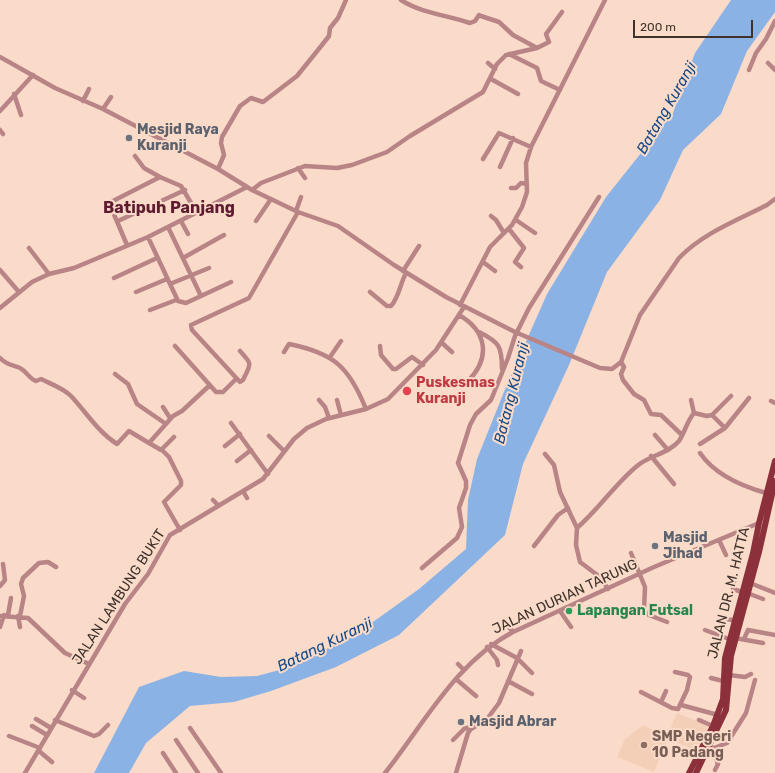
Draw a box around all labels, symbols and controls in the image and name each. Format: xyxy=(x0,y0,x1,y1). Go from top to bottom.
scale bar xyxy=(635,12,755,38)
text: 200 m xyxy=(640,20,676,34)
water label: Batang Kuranji xyxy=(633,59,701,157)
place label: Mesjid Raya Kuranji xyxy=(137,122,219,154)
marker: Mesjid Raya Kuranji xyxy=(124,133,134,143)
district label: Batipuh Panjang xyxy=(103,198,235,218)
water label: Batang Kuranji xyxy=(491,340,533,446)
place label: Puskesmas Kuranji xyxy=(416,375,495,408)
marker: Puskesmas Kuranji xyxy=(401,385,413,397)
street label: JALAN DR. M. HATTA xyxy=(705,525,753,661)
street label: JALAN LAMBUNG BUKIT xyxy=(69,526,169,668)
place label: Masjid Jihad xyxy=(663,530,708,562)
marker: Masjid Jihad xyxy=(650,541,660,551)
street label: JALAN DURIAN TARUNG xyxy=(490,556,640,638)
place label: Lapangan Futsal xyxy=(577,603,693,619)
marker: Lapangan Futsal xyxy=(564,606,574,616)
water label: Batang Kuranji xyxy=(274,614,376,676)
place label: Masjid Abrar xyxy=(469,714,556,730)
marker: Masjid Abrar xyxy=(456,717,466,727)
place label: SMP Negeri 10 Padang xyxy=(652,729,731,762)
marker: SMP Negeri 10 Padang xyxy=(639,740,649,750)

